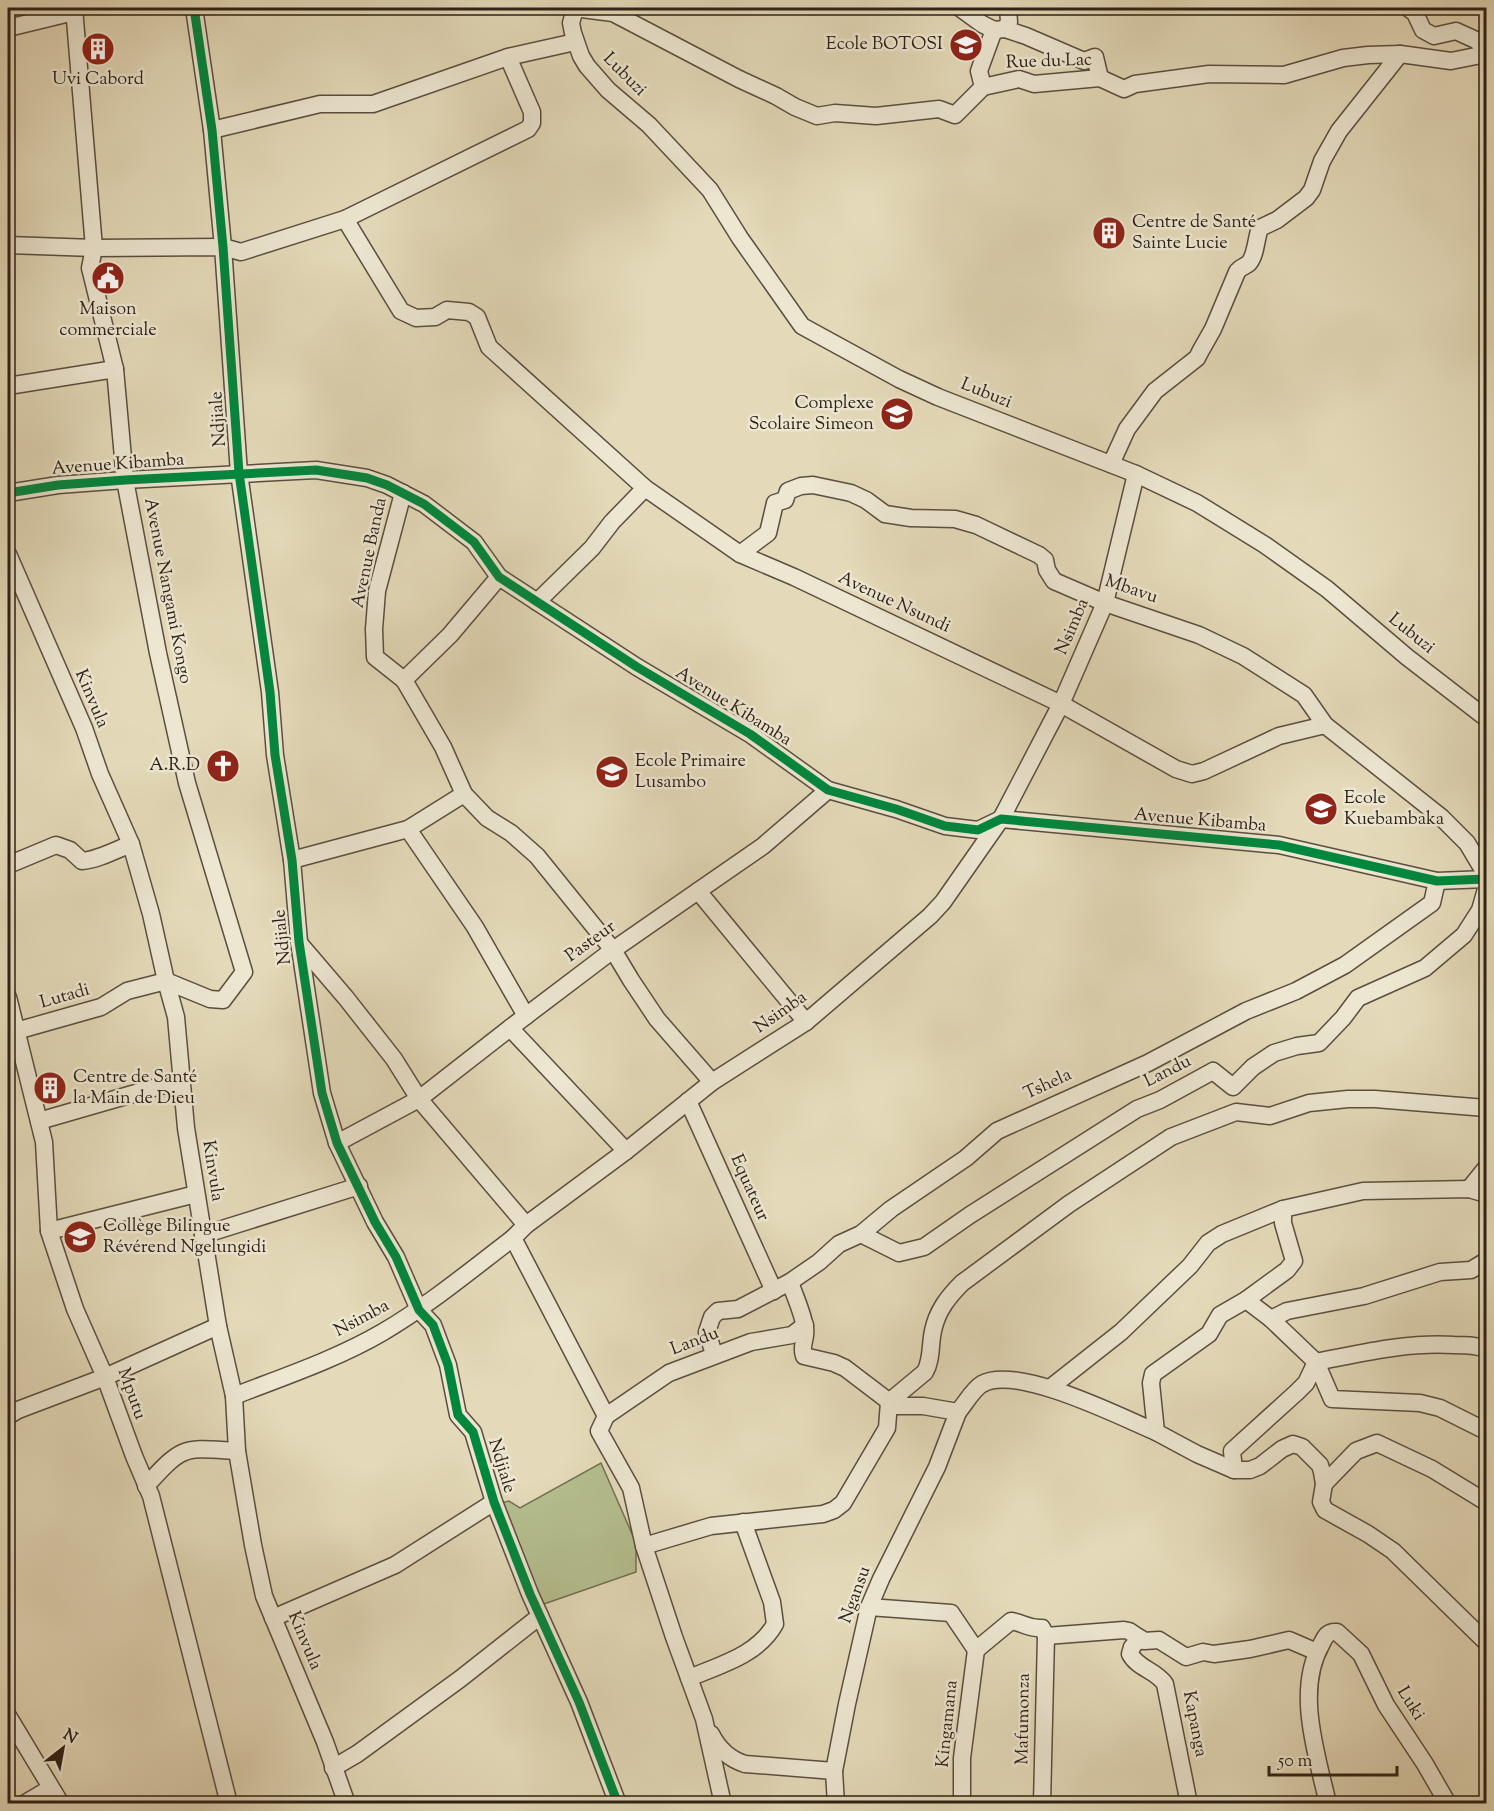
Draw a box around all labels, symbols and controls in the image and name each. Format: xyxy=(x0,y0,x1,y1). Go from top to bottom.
school or university icon: Ecole BOTOSI xyxy=(948,27,984,63)
building icon: Uvi Cabord xyxy=(80,31,116,67)
place label: Ecole BOTOSI xyxy=(826,32,943,58)
street label: Lubuzi xyxy=(596,47,652,103)
street label: Rue du Lac xyxy=(1005,48,1093,76)
place label: Uvi Cabord xyxy=(52,67,144,93)
place label: Centre de Santé Sainte Lucie xyxy=(1132,210,1256,257)
building icon: Centre de Santé Sainte Lucie xyxy=(1091,215,1127,251)
public building icon: Maison commerciale xyxy=(90,260,126,296)
place label: Maison commerciale xyxy=(59,297,157,344)
street label: Lubuzi xyxy=(956,372,1016,416)
street label: Ndjiale xyxy=(204,390,234,448)
place label: Complexe Scolaire Simeon xyxy=(749,391,874,438)
school or university icon: Complexe Scolaire Simeon xyxy=(879,396,915,432)
street label: Avenue Kibamba xyxy=(51,447,185,483)
street label: Avenue Banda xyxy=(346,495,394,611)
street label: Avenue Nangami Kongo xyxy=(136,496,198,686)
street label: Avenue Nsundi xyxy=(833,566,955,640)
street label: Mbavu xyxy=(1101,569,1161,611)
street label: Nsimba xyxy=(1049,595,1097,659)
street label: Lubuzi xyxy=(1382,607,1440,661)
street label: Avenue Kibamba xyxy=(670,661,796,753)
street label: Kinvula xyxy=(67,666,115,732)
church icon: A.R.D xyxy=(205,748,241,784)
place label: Ecole Primaire Lusambo xyxy=(635,749,746,796)
place label: A.R.D xyxy=(149,753,200,779)
school or university icon: Ecole Primaire Lusambo xyxy=(594,754,630,790)
place label: Ecole Kuebambaka xyxy=(1344,786,1444,833)
school or university icon: Ecole Kuebambaka xyxy=(1303,791,1339,827)
street label: Avenue Kibamba xyxy=(1133,802,1267,840)
street label: Ndjiale xyxy=(267,908,299,966)
street label: Pasteur xyxy=(560,915,622,969)
street label: Lutadi xyxy=(37,978,93,1016)
street label: Nsimba xyxy=(749,985,813,1041)
street label: Landu xyxy=(1140,1049,1196,1095)
street label: Tshela xyxy=(1020,1063,1076,1107)
place label: Centre de Santé la Main de Dieu xyxy=(73,1065,197,1112)
building icon: Centre de Santé la Main de Dieu xyxy=(32,1070,68,1106)
street label: Kinvula xyxy=(194,1139,230,1203)
street label: Equateur xyxy=(723,1150,775,1226)
place label: Collège Bilingue Révérend Ngelungidi xyxy=(103,1214,266,1261)
school or university icon: Collège Bilingue Révérend Ngelungidi xyxy=(62,1219,98,1255)
street label: Nsimba xyxy=(330,1294,394,1344)
street label: Landu xyxy=(667,1321,723,1363)
street label: Mputu xyxy=(110,1365,152,1423)
street label: Ndjiale xyxy=(480,1436,522,1496)
street label: Ngansu xyxy=(834,1563,878,1627)
street label: Kinvula xyxy=(280,1608,328,1674)
street label: Mafumonza xyxy=(1010,1673,1038,1765)
street label: Kingamana xyxy=(930,1679,966,1769)
street label: Luki xyxy=(1389,1682,1431,1726)
street label: Kapanga xyxy=(1175,1689,1213,1759)
north arrow xyxy=(33,1718,93,1778)
text: N xyxy=(58,1724,81,1751)
scale bar xyxy=(1269,1739,1396,1777)
text: 50 m xyxy=(1277,1749,1313,1775)

